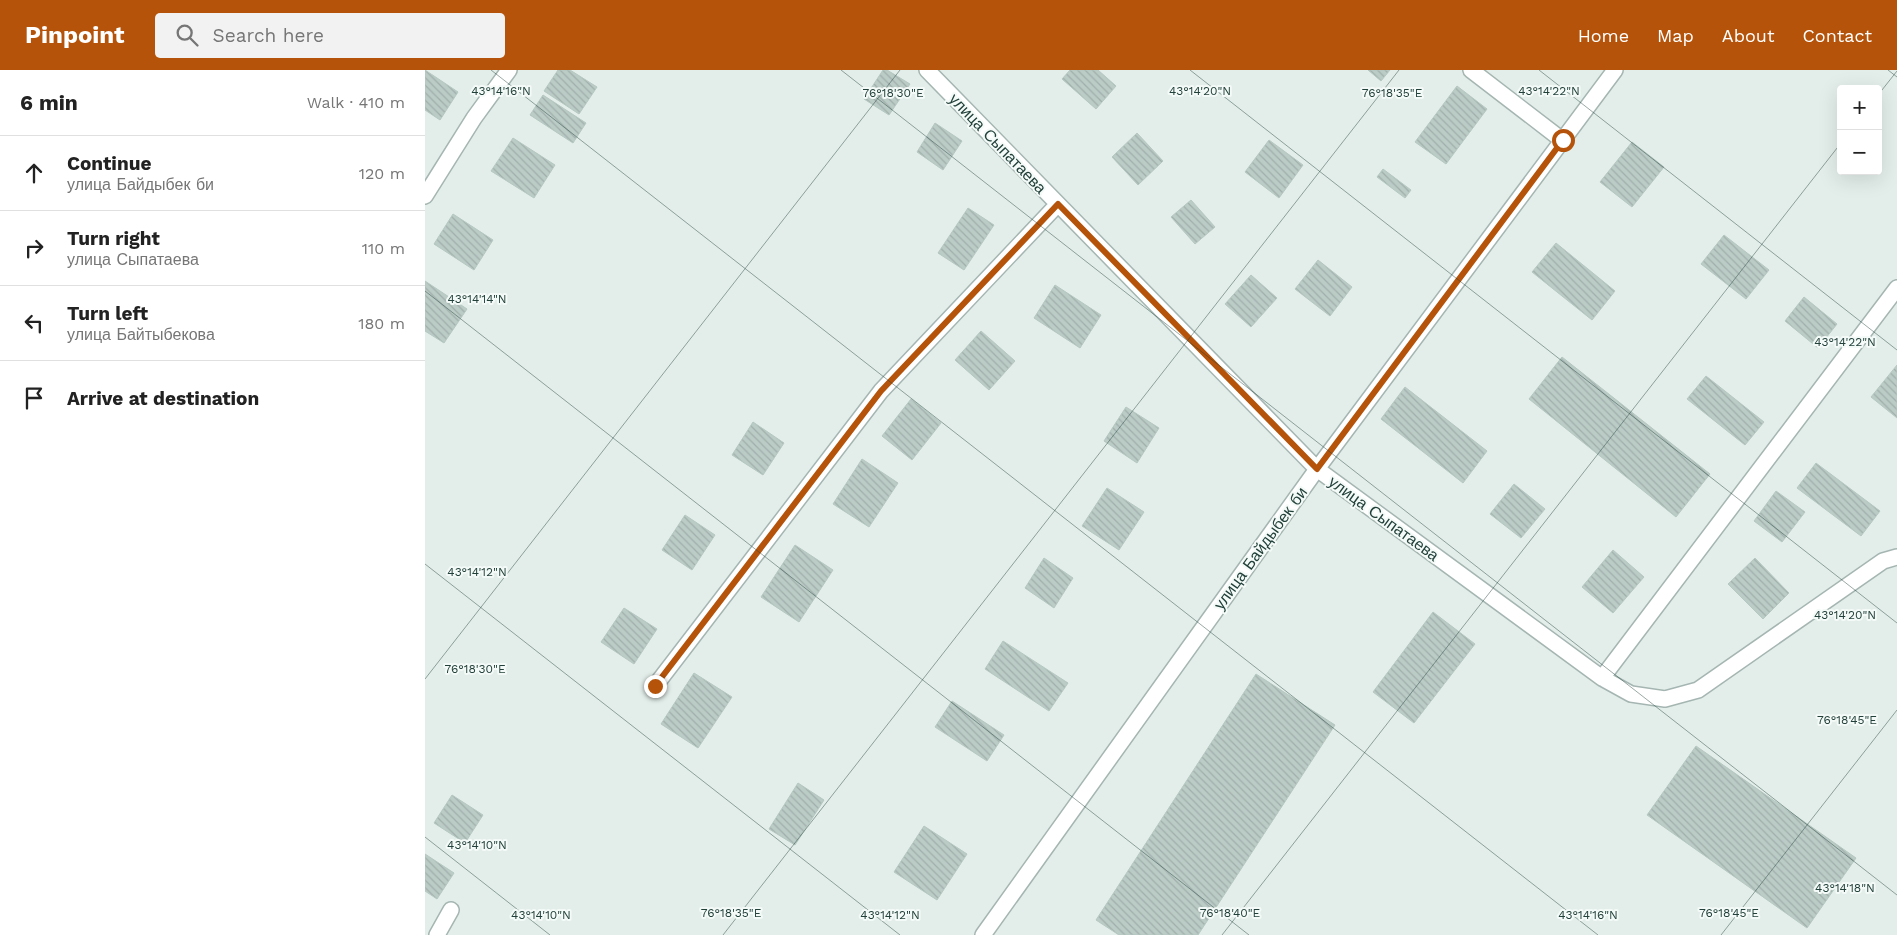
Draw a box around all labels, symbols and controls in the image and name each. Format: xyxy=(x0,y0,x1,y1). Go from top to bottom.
search box xyxy=(155,13,505,58)
text: Pinpoint xyxy=(25,21,125,49)
icon: search xyxy=(173,21,201,49)
text: Search here xyxy=(213,24,324,47)
text: Home xyxy=(1578,25,1629,46)
text: Map xyxy=(1657,25,1694,46)
text: About xyxy=(1722,25,1774,46)
text: Contact xyxy=(1802,25,1872,46)
text: 43°14'16"N xyxy=(471,84,531,98)
text: 43°14'20"N xyxy=(1169,84,1231,98)
text: 43°14'22"N xyxy=(1518,84,1580,98)
map controls xyxy=(1837,85,1882,175)
button: + xyxy=(1837,85,1882,130)
text: 76°18'30"E xyxy=(862,86,924,100)
text: 76°18'35"E xyxy=(1362,86,1423,100)
street label: улица Сыпатаева xyxy=(945,89,1050,197)
text: 6 min xyxy=(20,90,78,115)
text: Walk · 410 m xyxy=(307,93,405,112)
route start xyxy=(1552,129,1575,152)
button: − xyxy=(1837,130,1882,175)
text: Continue xyxy=(67,152,151,175)
icon: ahead xyxy=(20,159,48,187)
text: 120 m xyxy=(359,164,405,183)
text: улица Байдыбек би xyxy=(67,175,214,194)
text: Turn right xyxy=(67,227,160,250)
icon: right xyxy=(20,234,48,262)
text: 110 m xyxy=(362,239,405,258)
text: улица Сыпатаева xyxy=(67,250,199,269)
text: 43°14'14"N xyxy=(447,292,507,306)
text: Turn left xyxy=(67,302,148,325)
icon: left xyxy=(20,309,48,337)
text: 180 m xyxy=(358,314,405,333)
text: улица Байтыбекова xyxy=(67,325,215,344)
text: 43°14'22"N xyxy=(1814,335,1876,349)
icon: arrive xyxy=(20,384,48,412)
text: Arrive at destination xyxy=(67,387,259,410)
street label: улица Сыпатаева xyxy=(1325,472,1443,565)
street label: улица Байдыбек би xyxy=(1209,483,1311,613)
text: 43°14'12"N xyxy=(447,565,507,579)
text: 43°14'20"N xyxy=(1814,608,1876,622)
text: 76°18'30"E xyxy=(444,662,506,676)
route end xyxy=(644,675,667,698)
text: 76°18'45"E xyxy=(1817,713,1877,727)
text: 43°14'10"N xyxy=(447,838,507,852)
text: 43°14'18"N xyxy=(1815,881,1875,895)
text: 76°18'35"E xyxy=(701,906,762,920)
text: 76°18'40"E xyxy=(1200,906,1261,920)
text: 76°18'45"E xyxy=(1699,906,1759,920)
text: 43°14'10"N xyxy=(511,908,571,922)
text: 43°14'12"N xyxy=(860,908,920,922)
text: 43°14'16"N xyxy=(1558,908,1618,922)

